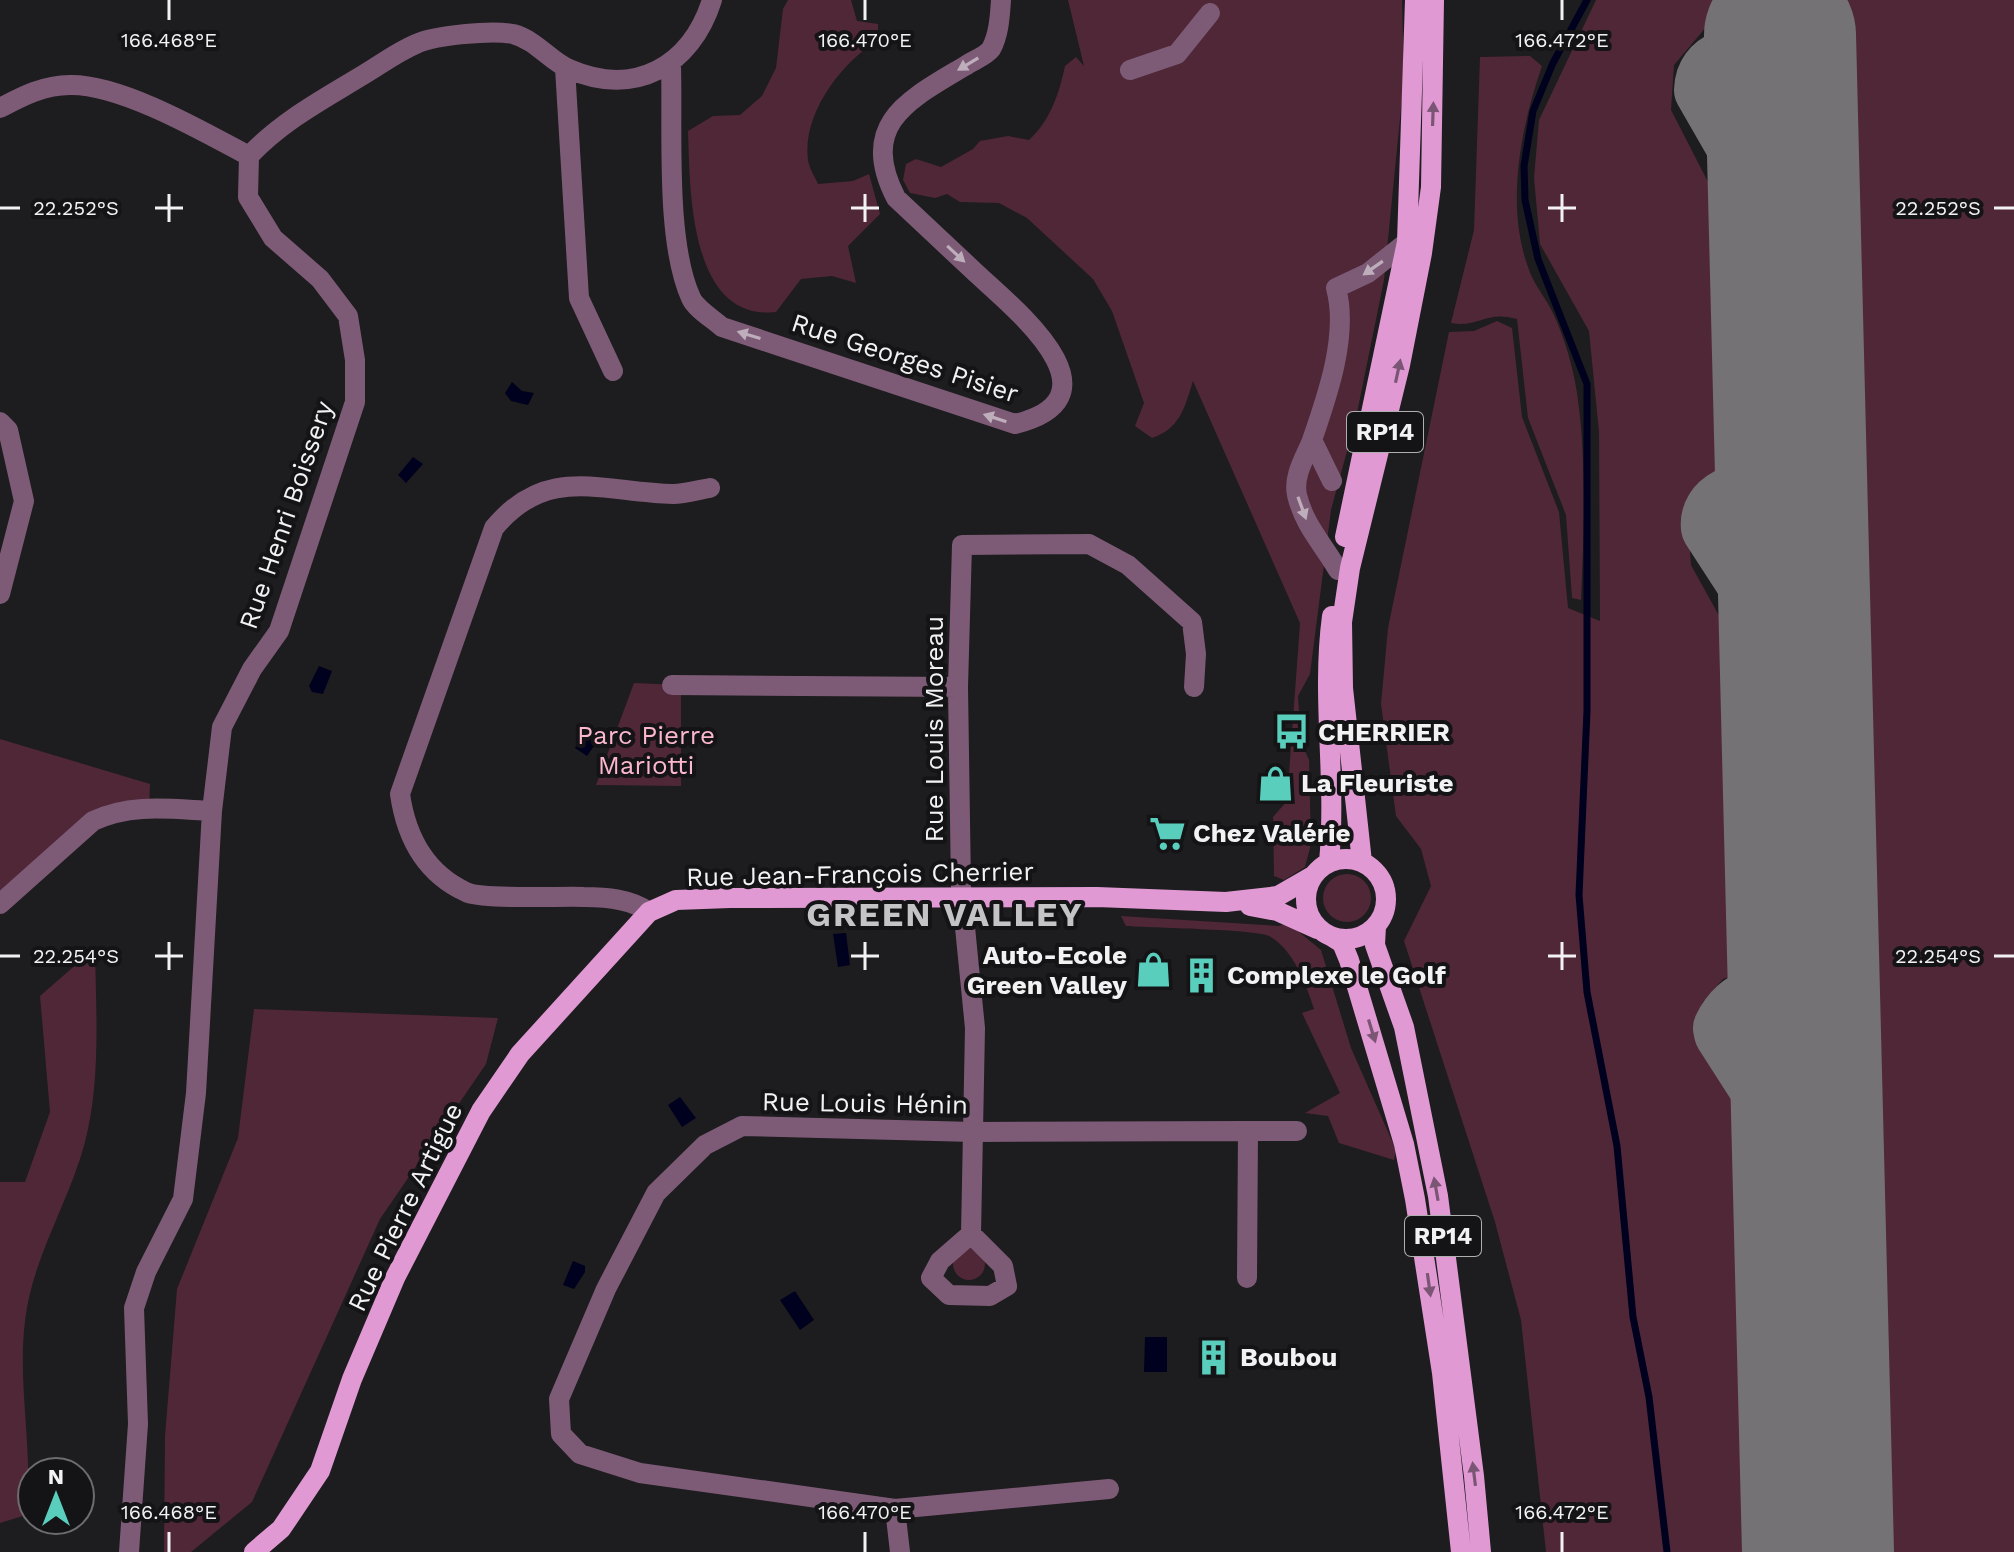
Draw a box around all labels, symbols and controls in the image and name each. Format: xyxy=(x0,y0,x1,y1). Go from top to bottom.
text: 166.468°E xyxy=(121,28,217,52)
text: 166.470°E xyxy=(818,28,912,52)
text: 166.472°E xyxy=(1515,28,1609,52)
one-way arrow xyxy=(957,57,979,71)
one-way arrow xyxy=(1427,101,1440,126)
text: 22.252°S xyxy=(33,196,119,220)
text: 22.252°S xyxy=(1895,196,1981,220)
one-way arrow xyxy=(946,244,965,262)
one-way arrow xyxy=(1363,260,1384,275)
street label: Rue Georges Pisier xyxy=(788,307,1022,409)
one-way arrow xyxy=(737,328,761,341)
one-way arrow xyxy=(1392,359,1405,384)
street label: Rue Henri Boissery xyxy=(233,396,339,633)
one-way arrow xyxy=(983,411,1007,423)
road number: RP14 xyxy=(1347,412,1423,452)
one-way arrow xyxy=(1296,496,1308,520)
street label: Rue Louis Moreau xyxy=(919,616,949,842)
bus stop icon: CHERRIER xyxy=(1273,713,1311,751)
place label: CHERRIER xyxy=(1318,717,1450,747)
park label: Parc Pierre Mariotti xyxy=(577,720,715,780)
shop icon: La Fleuriste xyxy=(1256,764,1294,802)
place label: La Fleuriste xyxy=(1301,768,1454,798)
supermarket icon: Chez Valérie xyxy=(1148,814,1186,852)
place label: Chez Valérie xyxy=(1193,818,1351,848)
street label: Rue Jean-François Cherrier xyxy=(686,856,1034,892)
district label: GREEN VALLEY xyxy=(806,894,1084,934)
place label: Auto-Ecole Green Valley xyxy=(967,940,1127,1000)
text: 22.254°S xyxy=(33,944,119,968)
text: 22.254°S xyxy=(1895,944,1981,968)
shop icon: Auto-Ecole Green Valley xyxy=(1134,951,1172,989)
building icon: Complexe le Golf xyxy=(1182,956,1220,994)
place label: Complexe le Golf xyxy=(1227,960,1446,990)
one-way arrow xyxy=(1366,1020,1379,1044)
street label: Rue Louis Hénin xyxy=(762,1086,968,1120)
street label: Rue Pierre Artigue xyxy=(342,1098,468,1316)
one-way arrow xyxy=(1429,1176,1442,1201)
road number: RP14 xyxy=(1405,1216,1481,1256)
one-way arrow xyxy=(1423,1273,1436,1298)
building icon: Boubou xyxy=(1195,1338,1233,1376)
place label: Boubou xyxy=(1240,1342,1337,1372)
north arrow xyxy=(16,1456,96,1536)
one-way arrow xyxy=(1467,1461,1480,1486)
text: N xyxy=(48,1464,64,1489)
text: 166.468°E xyxy=(121,1500,217,1524)
text: 166.470°E xyxy=(818,1500,912,1524)
text: 166.472°E xyxy=(1515,1500,1609,1524)

